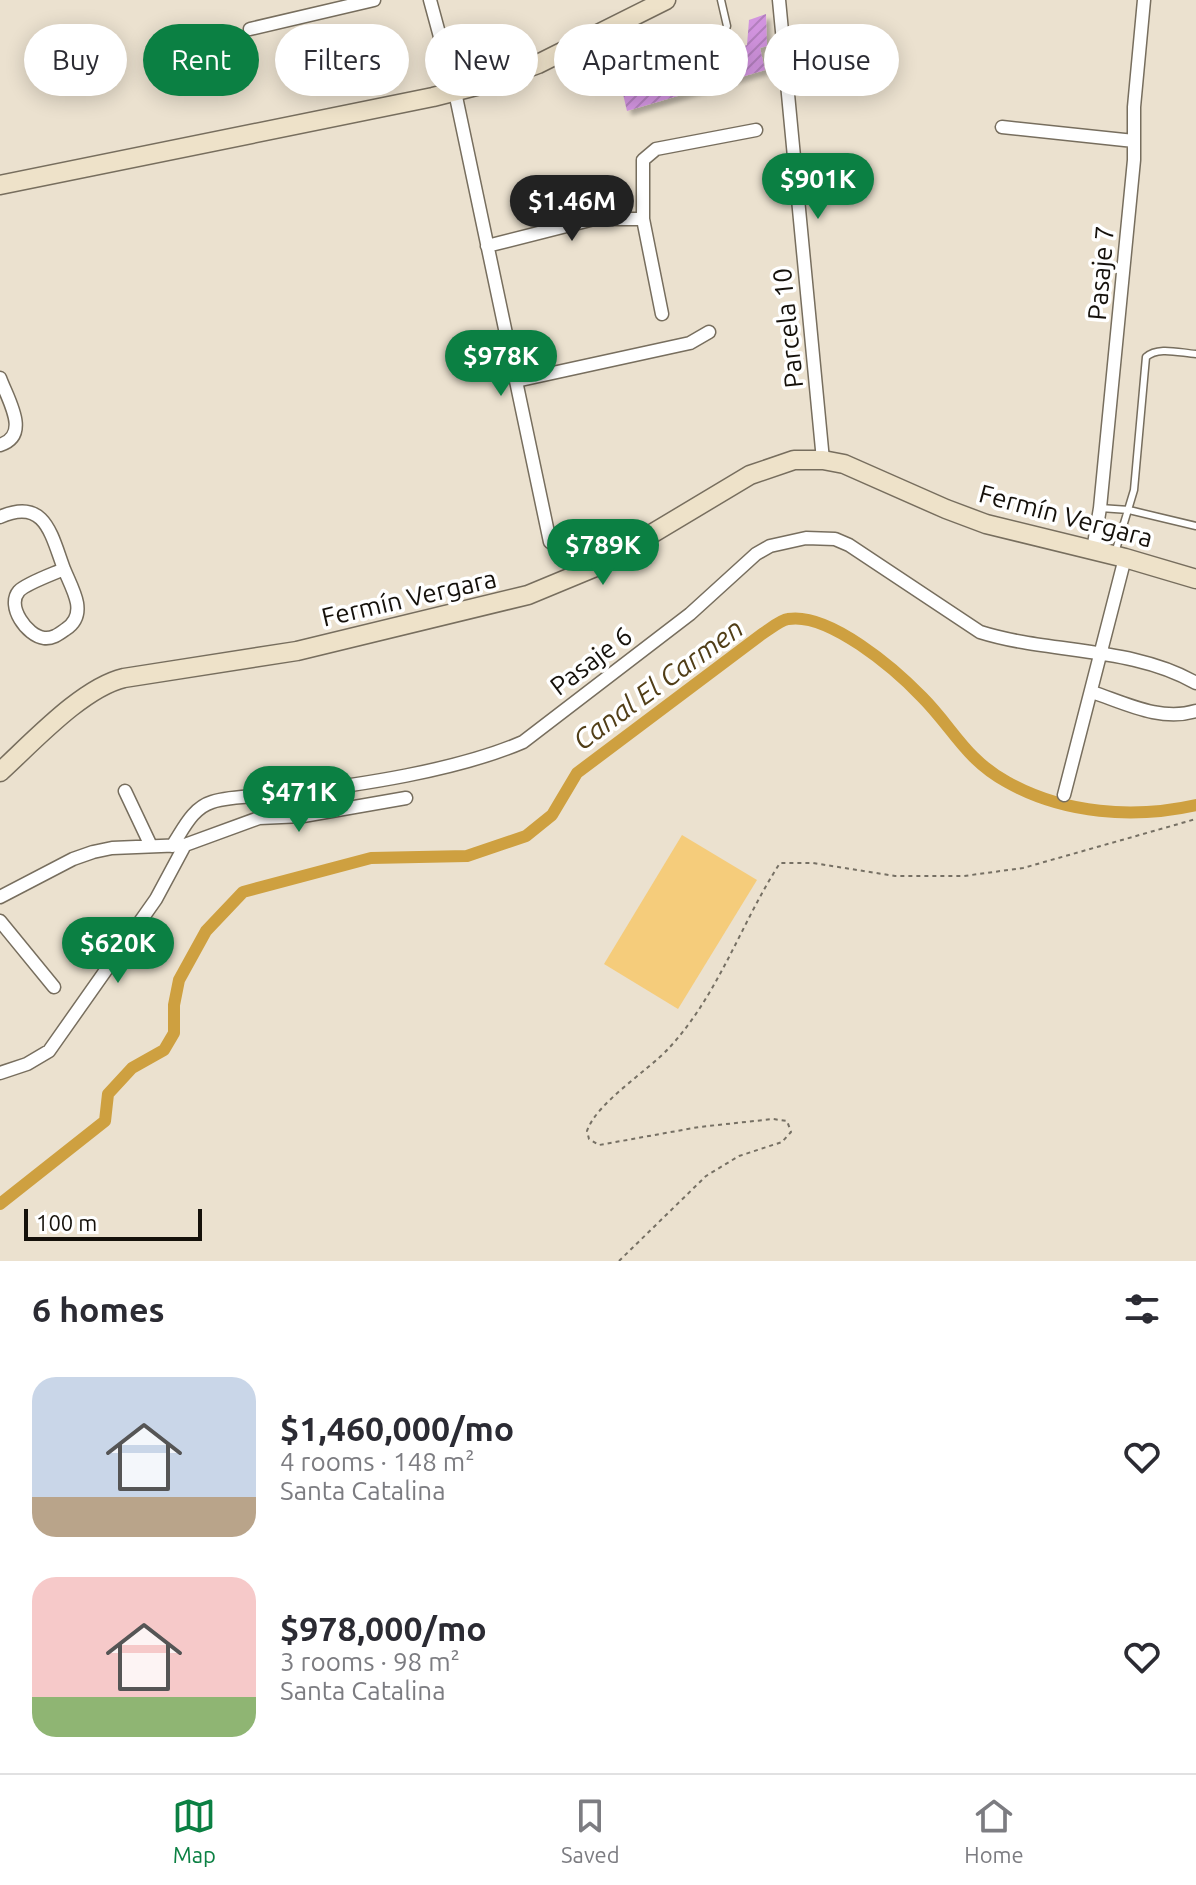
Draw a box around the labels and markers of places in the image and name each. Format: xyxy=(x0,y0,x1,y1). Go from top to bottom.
pin: $901K xyxy=(762,153,874,221)
pin: $1.46M xyxy=(507,175,637,243)
pin: $978K xyxy=(445,330,557,398)
pin: $789K xyxy=(547,519,659,587)
pin: $471K xyxy=(243,766,355,834)
pin: $620K xyxy=(62,917,174,985)

